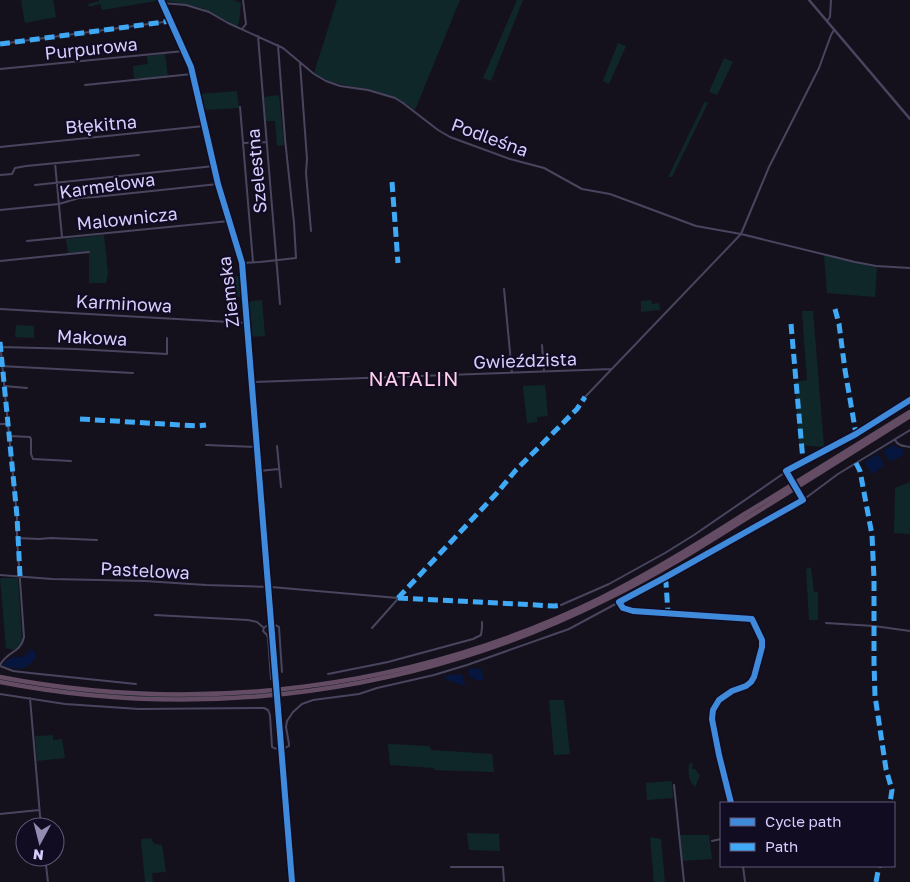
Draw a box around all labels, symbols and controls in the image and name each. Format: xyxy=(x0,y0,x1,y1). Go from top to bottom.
street label: Purpurowa xyxy=(43,32,139,64)
street label: Błękitna xyxy=(64,110,138,138)
street label: Podleśna xyxy=(449,113,531,161)
street label: Szelestna xyxy=(241,128,271,214)
street label: Karmelowa xyxy=(58,167,156,203)
street label: Malownicza xyxy=(75,202,179,234)
street label: Ziemska xyxy=(213,255,243,329)
street label: Karminowa xyxy=(75,289,173,317)
street label: Makowa xyxy=(56,324,128,350)
street label: Gwieździsta xyxy=(473,347,577,373)
district label: NATALIN xyxy=(368,366,460,390)
street label: Pastelowa xyxy=(100,557,190,583)
legend xyxy=(720,802,895,867)
text: Cycle path xyxy=(765,812,841,830)
north arrow xyxy=(15,817,65,867)
text: Path xyxy=(765,837,798,855)
text: N xyxy=(32,846,45,864)

